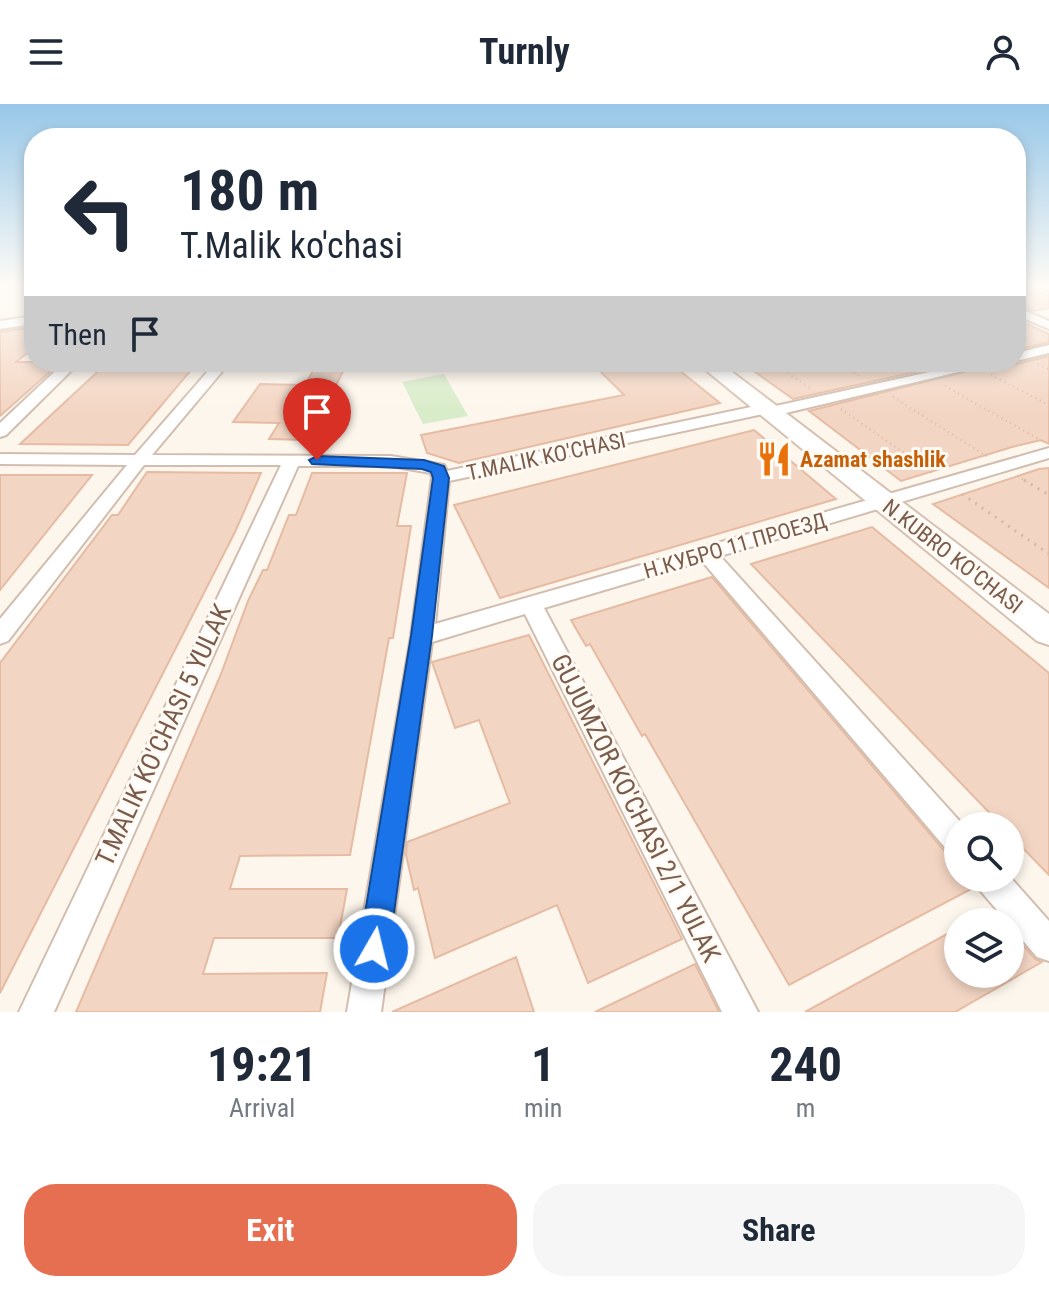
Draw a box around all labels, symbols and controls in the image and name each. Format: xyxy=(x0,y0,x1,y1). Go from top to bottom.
icon: menu xyxy=(24,30,68,74)
icon: person xyxy=(981,30,1025,74)
text: Turnly xyxy=(479,31,570,73)
text: 180 m xyxy=(180,158,319,224)
icon: left xyxy=(48,160,152,264)
text: T.Malik ko'chasi xyxy=(180,225,403,267)
icon: arrive xyxy=(123,312,167,356)
text: Then xyxy=(48,317,107,352)
pin xyxy=(283,378,351,460)
icon: arrive xyxy=(295,390,339,434)
street label: T.MALIK KO'CHASI xyxy=(464,427,628,486)
restaurant icon: Azamat shashlik xyxy=(755,440,793,478)
place label: Azamat shashlik xyxy=(800,447,946,472)
street label: N.KUBRO KO'CHASI xyxy=(878,494,1028,619)
street label: Н.КУБРО 11 ПРОЕЗД xyxy=(641,507,829,584)
street label: T.MALIK KO'CHASI 5 YULAK xyxy=(89,599,237,871)
street label: GUJUMZOR KO'CHASI 2/1 YULAK xyxy=(545,649,727,968)
map controls xyxy=(944,812,1024,988)
button: search xyxy=(944,812,1024,892)
position arrow xyxy=(332,907,416,991)
button: layers xyxy=(944,908,1024,988)
text: 19:21 xyxy=(207,1036,317,1093)
text: 1 xyxy=(531,1036,555,1093)
text: 240 xyxy=(769,1036,842,1093)
text: Arrival xyxy=(229,1093,295,1123)
text: min xyxy=(524,1093,562,1123)
text: m xyxy=(796,1093,815,1123)
button: Exit xyxy=(24,1184,517,1276)
button: Share xyxy=(533,1184,1025,1276)

